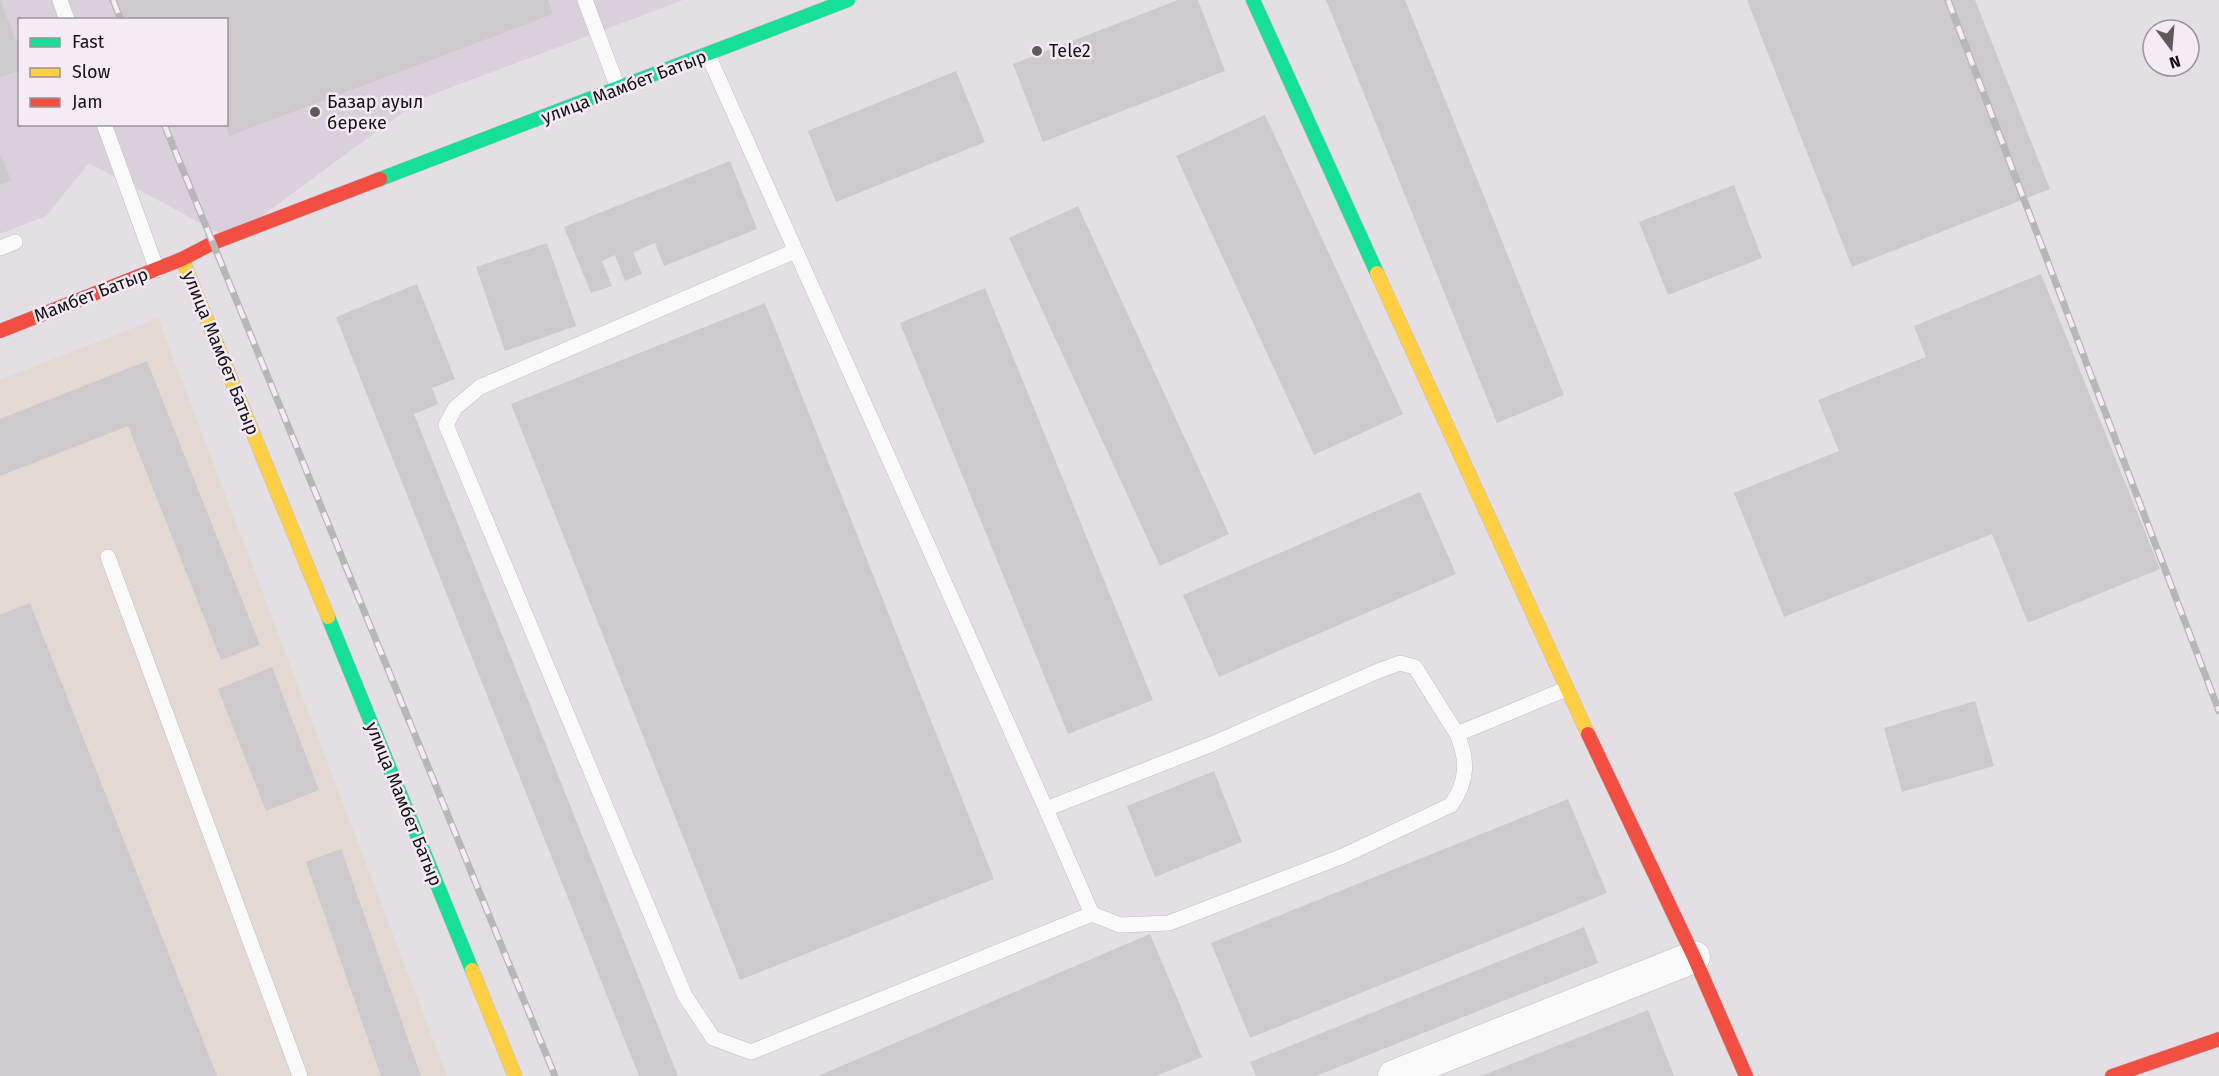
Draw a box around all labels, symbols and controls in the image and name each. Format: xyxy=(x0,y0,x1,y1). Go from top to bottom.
legend xyxy=(18,18,228,126)
north arrow xyxy=(2141,18,2201,78)
text: Fast xyxy=(72,31,105,53)
place label: Tele2 xyxy=(1049,40,1091,62)
marker: Tele2 xyxy=(1030,44,1044,58)
street label: улица Мамбет Батыр xyxy=(538,45,710,129)
text: N xyxy=(2167,51,2183,73)
text: Slow xyxy=(72,61,111,83)
text: Jam xyxy=(72,91,103,113)
place label: Базар ауыл береке xyxy=(327,91,423,134)
marker: Базар ауыл береке xyxy=(308,105,322,119)
street label: Мамбет Батыр xyxy=(31,263,151,327)
street label: улица Мамбет Батыр xyxy=(178,268,264,438)
street label: улица Мамбет Батыр xyxy=(361,719,447,889)

